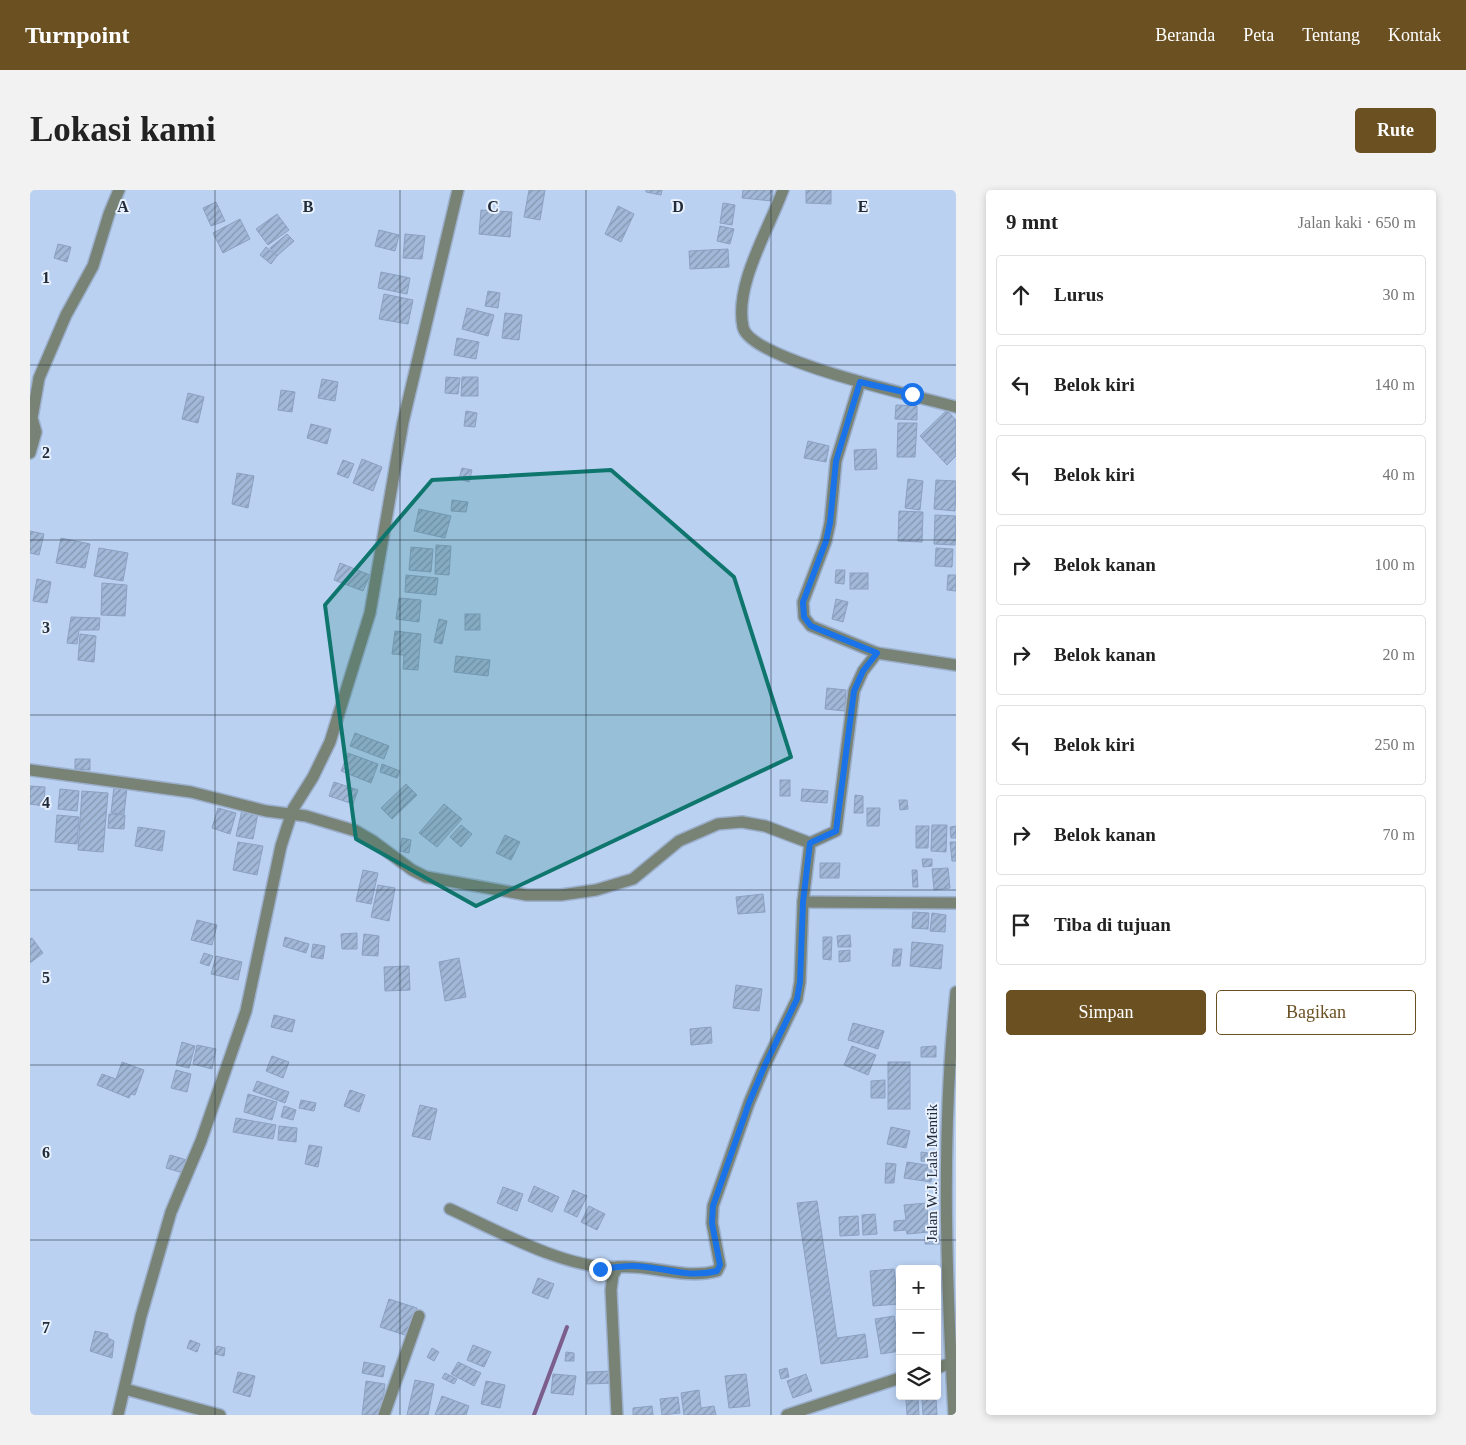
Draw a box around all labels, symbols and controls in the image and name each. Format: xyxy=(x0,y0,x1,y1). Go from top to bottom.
text: Turnpoint xyxy=(25,22,130,48)
text: Beranda xyxy=(1155,25,1215,45)
text: Peta xyxy=(1243,25,1274,45)
text: Tentang xyxy=(1302,25,1360,45)
text: Kontak xyxy=(1388,25,1441,45)
button: Rute xyxy=(1355,108,1436,153)
text: Lokasi kami xyxy=(30,110,216,149)
text: A xyxy=(117,198,129,215)
text: B xyxy=(303,198,314,215)
text: C xyxy=(487,198,499,215)
text: D xyxy=(672,198,684,215)
text: E xyxy=(858,198,868,215)
text: 9 mnt xyxy=(1006,210,1058,234)
text: Jalan kaki · 650 m xyxy=(1298,214,1416,231)
text: 1 xyxy=(42,269,50,286)
icon: ahead xyxy=(1007,281,1035,309)
text: Lurus xyxy=(1054,284,1104,305)
text: 30 m xyxy=(1383,286,1415,303)
icon: left xyxy=(1007,371,1035,399)
text: Belok kiri xyxy=(1054,374,1135,395)
text: 140 m xyxy=(1375,376,1415,393)
route start xyxy=(901,383,924,406)
text: 2 xyxy=(42,444,50,461)
icon: left xyxy=(1007,461,1035,489)
text: Belok kiri xyxy=(1054,464,1135,485)
text: 40 m xyxy=(1383,466,1415,483)
icon: right xyxy=(1007,551,1035,579)
text: Belok kanan xyxy=(1054,554,1156,575)
text: 100 m xyxy=(1375,556,1415,573)
text: 3 xyxy=(42,619,50,636)
icon: right xyxy=(1007,641,1035,669)
text: Belok kanan xyxy=(1054,644,1156,665)
text: 20 m xyxy=(1383,646,1415,663)
icon: left xyxy=(1007,731,1035,759)
text: Belok kiri xyxy=(1054,734,1135,755)
text: 250 m xyxy=(1375,736,1415,753)
text: 4 xyxy=(42,794,50,811)
icon: right xyxy=(1007,821,1035,849)
text: Belok kanan xyxy=(1054,824,1156,845)
text: 70 m xyxy=(1383,826,1415,843)
icon: arrive xyxy=(1007,911,1035,939)
text: Tiba di tujuan xyxy=(1054,914,1171,935)
text: 5 xyxy=(42,969,50,986)
button: Simpan xyxy=(1006,990,1206,1035)
button: Bagikan xyxy=(1216,990,1416,1035)
street label: Jalan W.J. Lala Mentik xyxy=(924,1104,940,1242)
text: 6 xyxy=(42,1144,50,1161)
route end xyxy=(589,1258,612,1281)
map controls xyxy=(896,1265,941,1400)
button: + xyxy=(896,1265,941,1310)
button: − xyxy=(896,1310,941,1355)
text: 7 xyxy=(42,1319,50,1336)
button: layers xyxy=(896,1355,941,1400)

